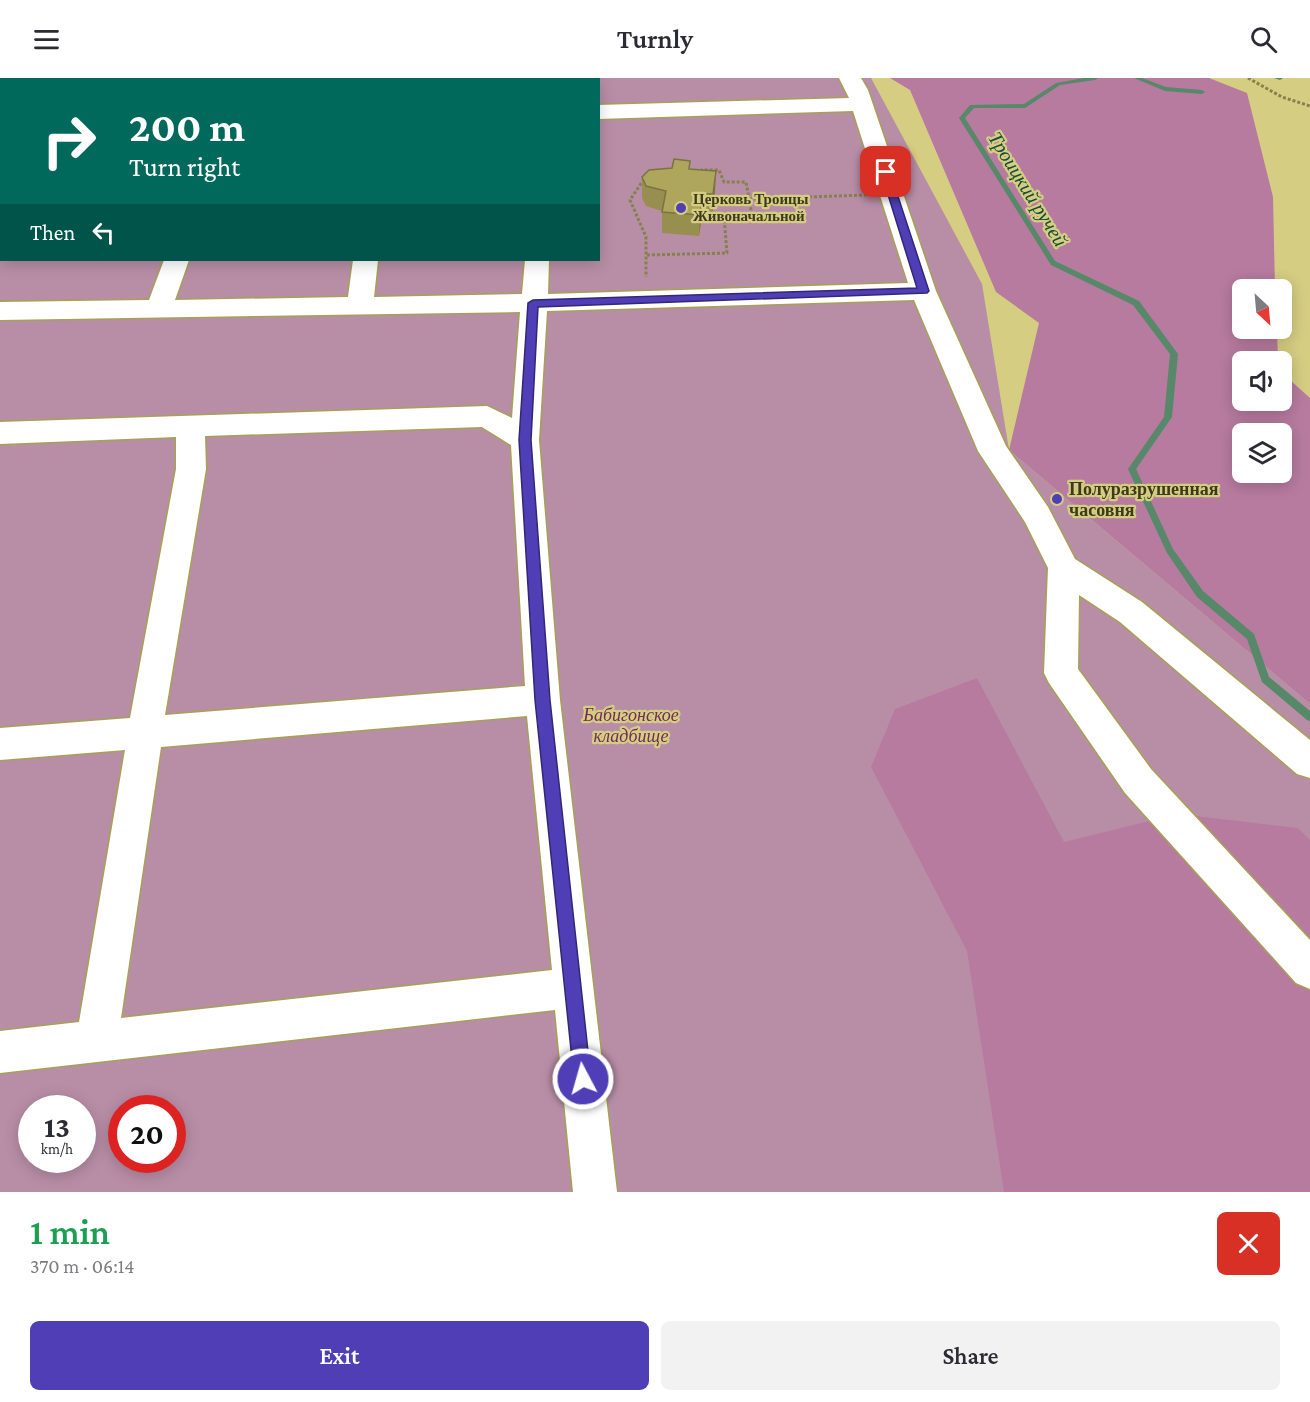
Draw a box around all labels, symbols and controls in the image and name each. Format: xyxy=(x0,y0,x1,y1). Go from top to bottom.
icon: menu xyxy=(30,23,63,56)
icon: search xyxy=(1247,23,1280,56)
text: Turnly xyxy=(617,24,693,54)
icon: right xyxy=(30,102,108,180)
text: 200 m xyxy=(129,103,245,150)
water label: Троицкий ручей xyxy=(983,128,1072,251)
pin xyxy=(860,146,911,197)
text: Turn right xyxy=(129,152,240,182)
icon: arrive xyxy=(869,155,902,188)
place label: Церковь Троицы Живоначальной xyxy=(693,191,809,224)
marker: Церковь Троицы Живоначальной xyxy=(674,201,688,215)
icon: left xyxy=(87,216,120,249)
text: Then xyxy=(30,220,75,245)
north arrow xyxy=(1232,279,1292,339)
map controls xyxy=(1232,279,1292,483)
button: sound xyxy=(1232,351,1292,411)
button: layers xyxy=(1232,423,1292,483)
place label: Полуразрушенная часовня xyxy=(1069,479,1219,520)
marker: Полуразрушенная часовня xyxy=(1050,492,1064,506)
park label: Бабигонское кладбище xyxy=(582,705,679,746)
position arrow xyxy=(551,1047,615,1111)
speed limit sign: 20 xyxy=(108,1095,186,1173)
text: 13 xyxy=(44,1110,70,1143)
text: km/h xyxy=(41,1141,73,1157)
text: 1 min xyxy=(30,1212,110,1252)
button: close xyxy=(1217,1212,1280,1275)
text: 370 m · 06:14 xyxy=(30,1255,135,1277)
button: Exit xyxy=(30,1321,649,1390)
button: Share xyxy=(661,1321,1280,1390)

